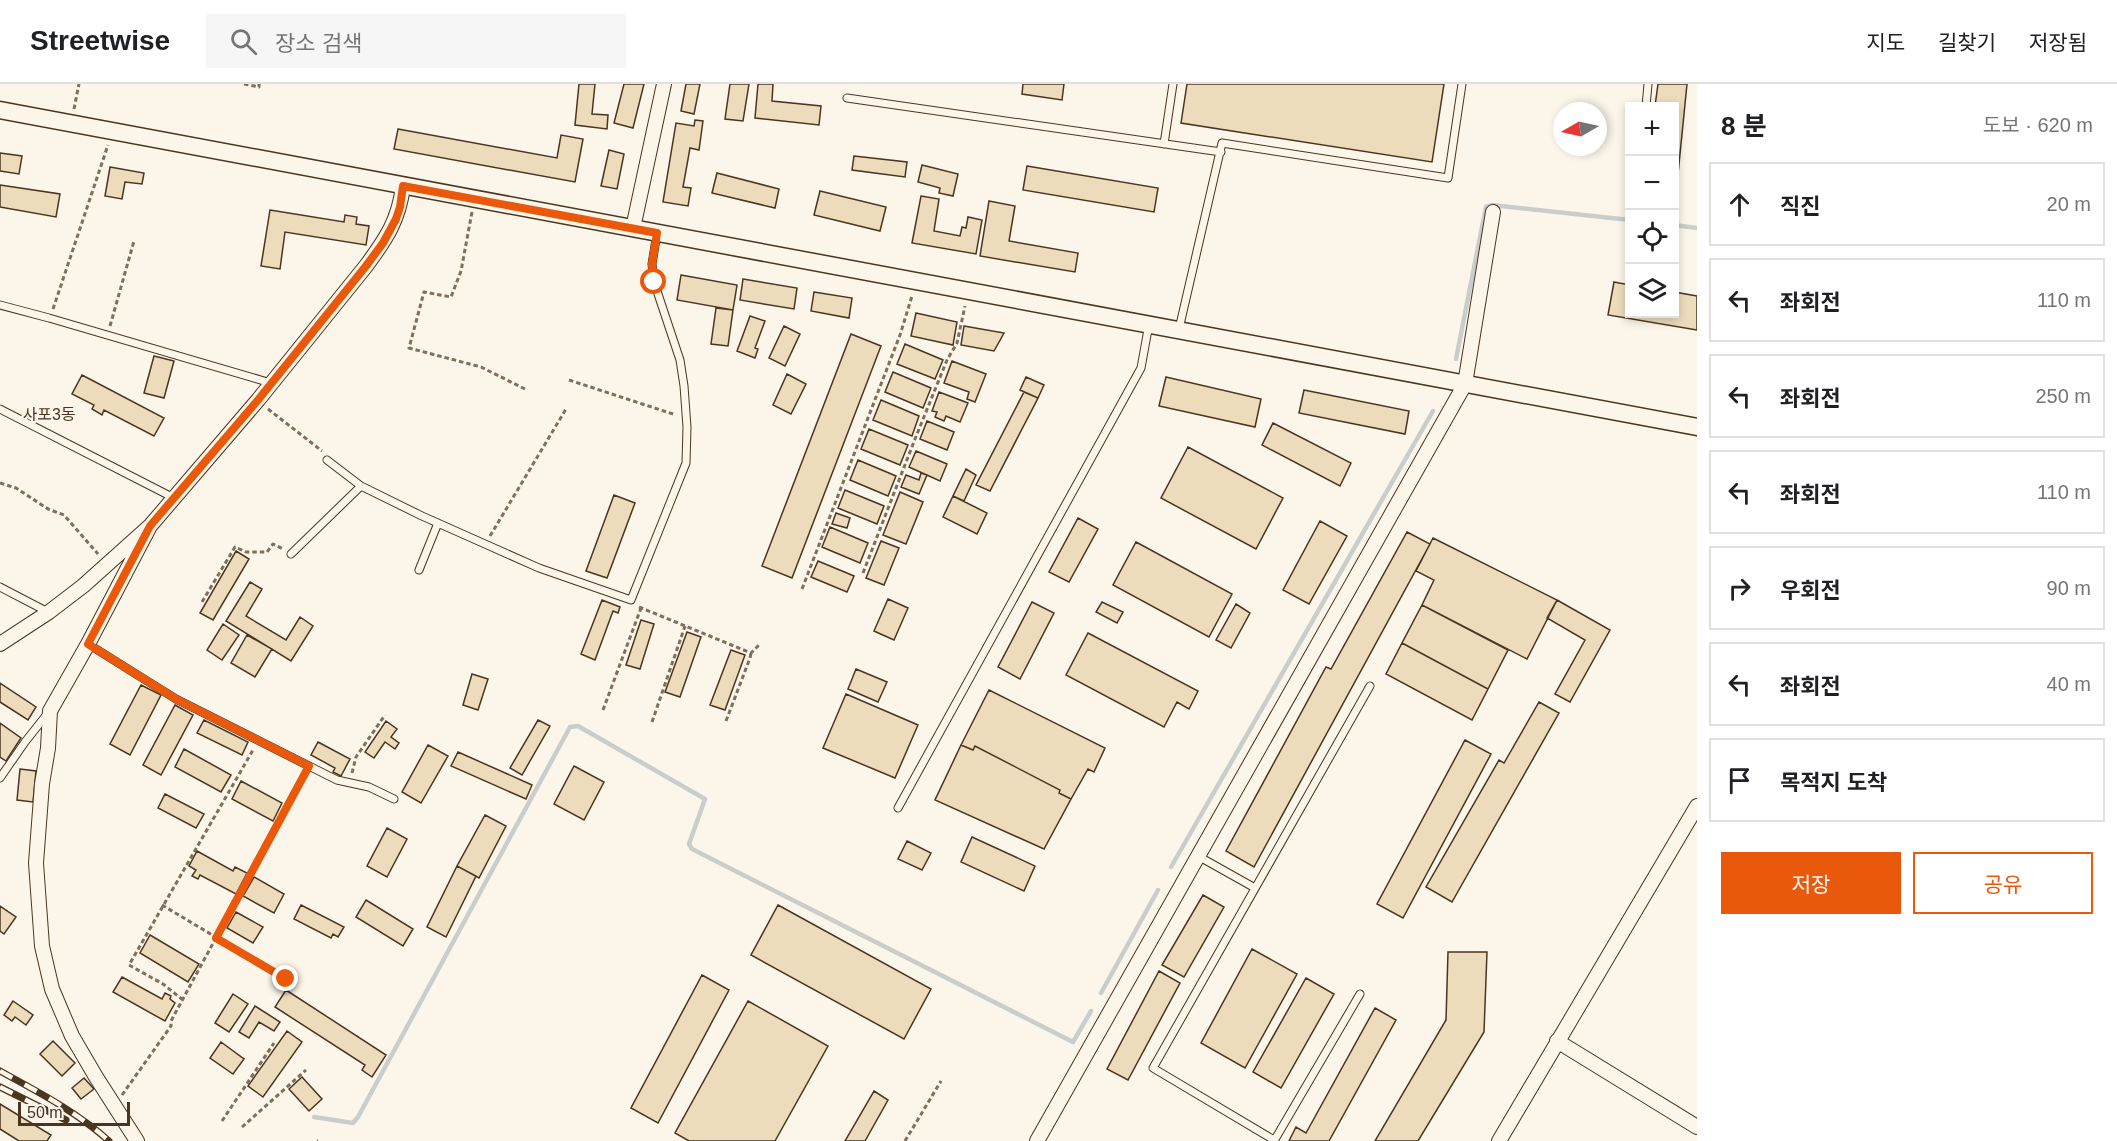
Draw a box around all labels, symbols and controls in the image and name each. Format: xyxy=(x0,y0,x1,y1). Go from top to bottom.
search box xyxy=(206,14,626,68)
text: Streetwise xyxy=(30,25,170,56)
icon: search xyxy=(227,25,260,58)
text: 장소 검색 xyxy=(275,31,362,56)
text: 지도 xyxy=(1866,31,1905,54)
text: 길찾기 xyxy=(1938,31,1996,54)
text: 저장됨 xyxy=(2029,31,2087,54)
north arrow xyxy=(1553,102,1607,156)
map controls xyxy=(1625,102,1679,318)
button: + xyxy=(1625,102,1679,156)
text: 8 분 xyxy=(1721,111,1767,141)
text: 도보 · 620 m xyxy=(1983,114,2093,136)
button: − xyxy=(1625,156,1679,210)
icon: ahead xyxy=(1723,188,1756,221)
text: 20 m xyxy=(2047,193,2091,215)
text: 직진 xyxy=(1780,194,1820,219)
button: locate xyxy=(1625,210,1679,264)
button: layers xyxy=(1625,264,1679,318)
route start xyxy=(640,268,666,294)
icon: left xyxy=(1723,284,1756,317)
text: 110 m xyxy=(2037,289,2091,311)
text: 좌회전 xyxy=(1780,290,1841,315)
icon: left xyxy=(1723,380,1756,413)
text: 250 m xyxy=(2035,385,2091,407)
text: 좌회전 xyxy=(1780,386,1841,411)
district label: 사포3동 xyxy=(22,406,76,423)
icon: left xyxy=(1723,476,1756,509)
text: 110 m xyxy=(2037,481,2091,503)
text: 좌회전 xyxy=(1780,482,1841,507)
icon: right xyxy=(1723,572,1756,605)
text: 90 m xyxy=(2047,577,2091,599)
text: 우회전 xyxy=(1780,578,1841,603)
icon: left xyxy=(1723,668,1756,701)
text: 40 m xyxy=(2047,673,2091,695)
text: 좌회전 xyxy=(1780,674,1841,699)
icon: arrive xyxy=(1723,764,1756,797)
text: 목적지 도착 xyxy=(1780,770,1887,795)
button: 저장 xyxy=(1721,852,1901,914)
button: 공유 xyxy=(1913,852,2093,914)
route end xyxy=(272,965,298,991)
scale bar xyxy=(18,1099,130,1126)
text: 50 m xyxy=(27,1104,63,1121)

